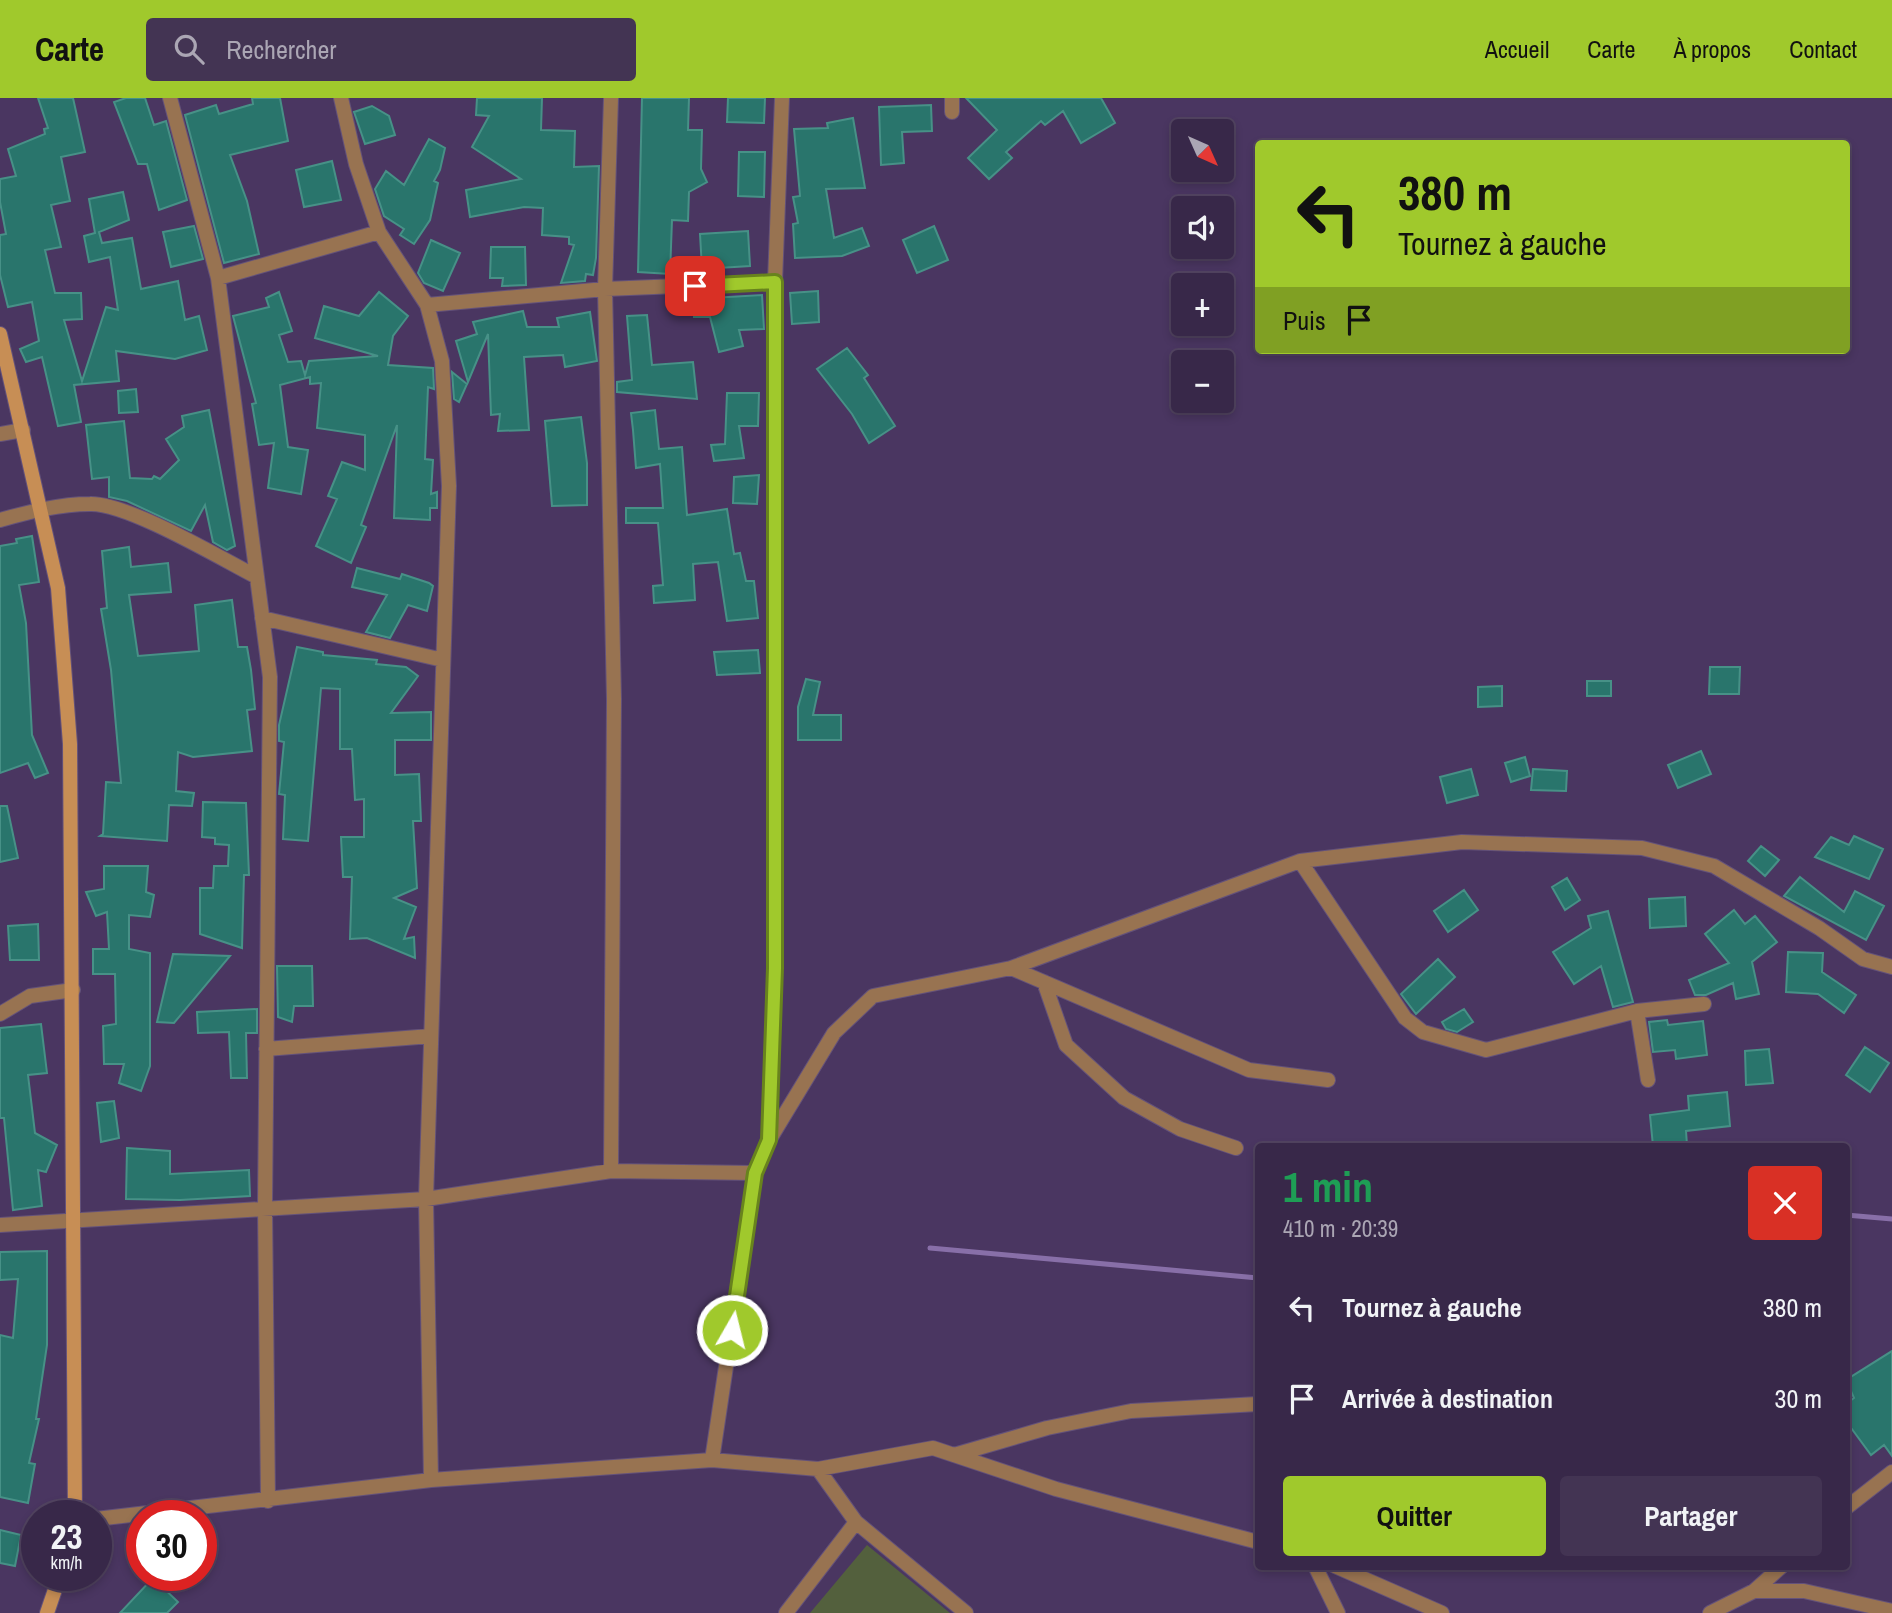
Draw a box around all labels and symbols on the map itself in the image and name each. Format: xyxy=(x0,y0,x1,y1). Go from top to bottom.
north arrow xyxy=(1171,119,1234,182)
pin xyxy=(665,256,725,316)
position arrow xyxy=(695,1293,769,1367)
speed limit sign: 30 xyxy=(126,1500,217,1591)

